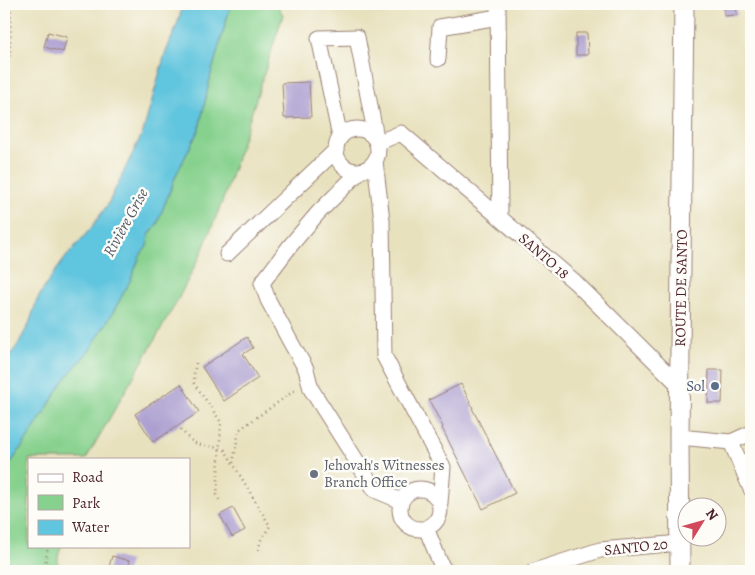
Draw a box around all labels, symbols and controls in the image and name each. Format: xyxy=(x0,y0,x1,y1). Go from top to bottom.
water label: Rivière Grise xyxy=(98,184,154,261)
street label: SANTO 18 xyxy=(514,228,574,284)
street label: ROUTE DE SANTO xyxy=(670,229,692,347)
place label: Sol xyxy=(686,376,705,396)
marker: Sol xyxy=(709,380,721,392)
place label: Jehovah's Witnesses Branch Office xyxy=(324,455,444,492)
legend xyxy=(28,458,190,548)
text: Road xyxy=(72,467,104,487)
marker: Jehovah's Witnesses Branch Office xyxy=(308,468,320,480)
text: Park xyxy=(72,493,101,513)
north arrow xyxy=(678,498,728,548)
text: N xyxy=(701,505,723,524)
text: Water xyxy=(71,517,109,537)
street label: SANTO 20 xyxy=(603,534,669,560)

